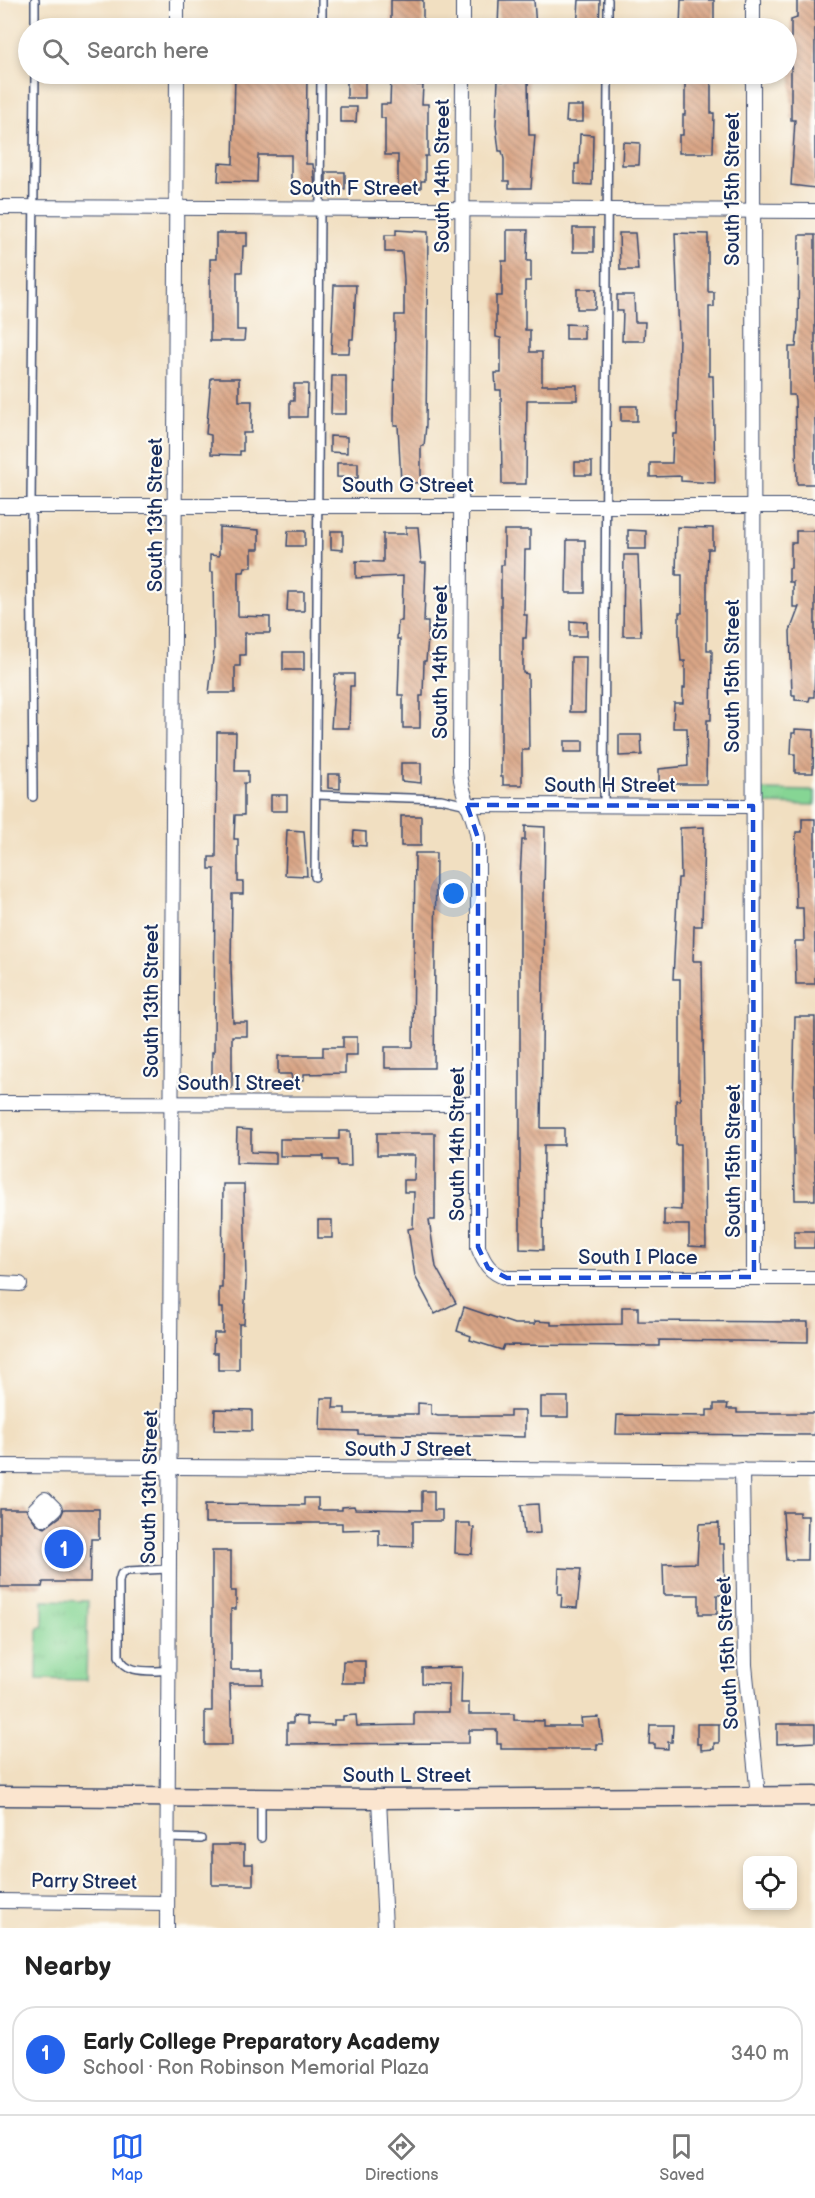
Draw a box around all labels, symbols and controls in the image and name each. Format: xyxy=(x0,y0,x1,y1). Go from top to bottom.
search box xyxy=(18,18,797,84)
icon: search xyxy=(39,35,72,68)
text: Search here xyxy=(87,38,209,65)
street label: South 14th Street xyxy=(431,99,455,253)
street label: South 15th Street xyxy=(721,112,745,266)
street label: South F Street xyxy=(290,177,418,201)
street label: South 13th Street xyxy=(144,438,168,592)
street label: South G Street xyxy=(342,474,474,498)
street label: South 14th Street xyxy=(429,585,453,739)
street label: South 15th Street xyxy=(721,599,745,753)
street label: South H Street xyxy=(544,774,676,798)
your location xyxy=(439,879,468,908)
street label: South 13th Street xyxy=(140,924,164,1078)
street label: South 14th Street xyxy=(446,1067,470,1221)
street label: South I Street xyxy=(177,1072,301,1096)
street label: South 15th Street xyxy=(722,1084,746,1238)
street label: South I Place xyxy=(578,1246,698,1270)
street label: South 13th Street xyxy=(137,1410,163,1564)
street label: South J Street xyxy=(345,1438,471,1462)
pin: 1 xyxy=(44,1526,84,1572)
street label: South 15th Street xyxy=(712,1576,744,1730)
street label: South L Street xyxy=(343,1764,471,1788)
map controls xyxy=(743,1856,797,1910)
button: locate xyxy=(743,1856,797,1910)
street label: Parry Street xyxy=(31,1869,137,1895)
text: Nearby xyxy=(24,1952,111,1983)
text: Early College Preparatory Academy xyxy=(83,2029,440,2056)
text: 1 xyxy=(41,2042,50,2066)
text: 340 m xyxy=(731,2042,789,2066)
text: School · Ron Robinson Memorial Plaza xyxy=(83,2056,429,2080)
tab: Map xyxy=(111,2130,144,2185)
tab: Directions xyxy=(365,2130,438,2185)
tab: Saved xyxy=(659,2130,704,2185)

